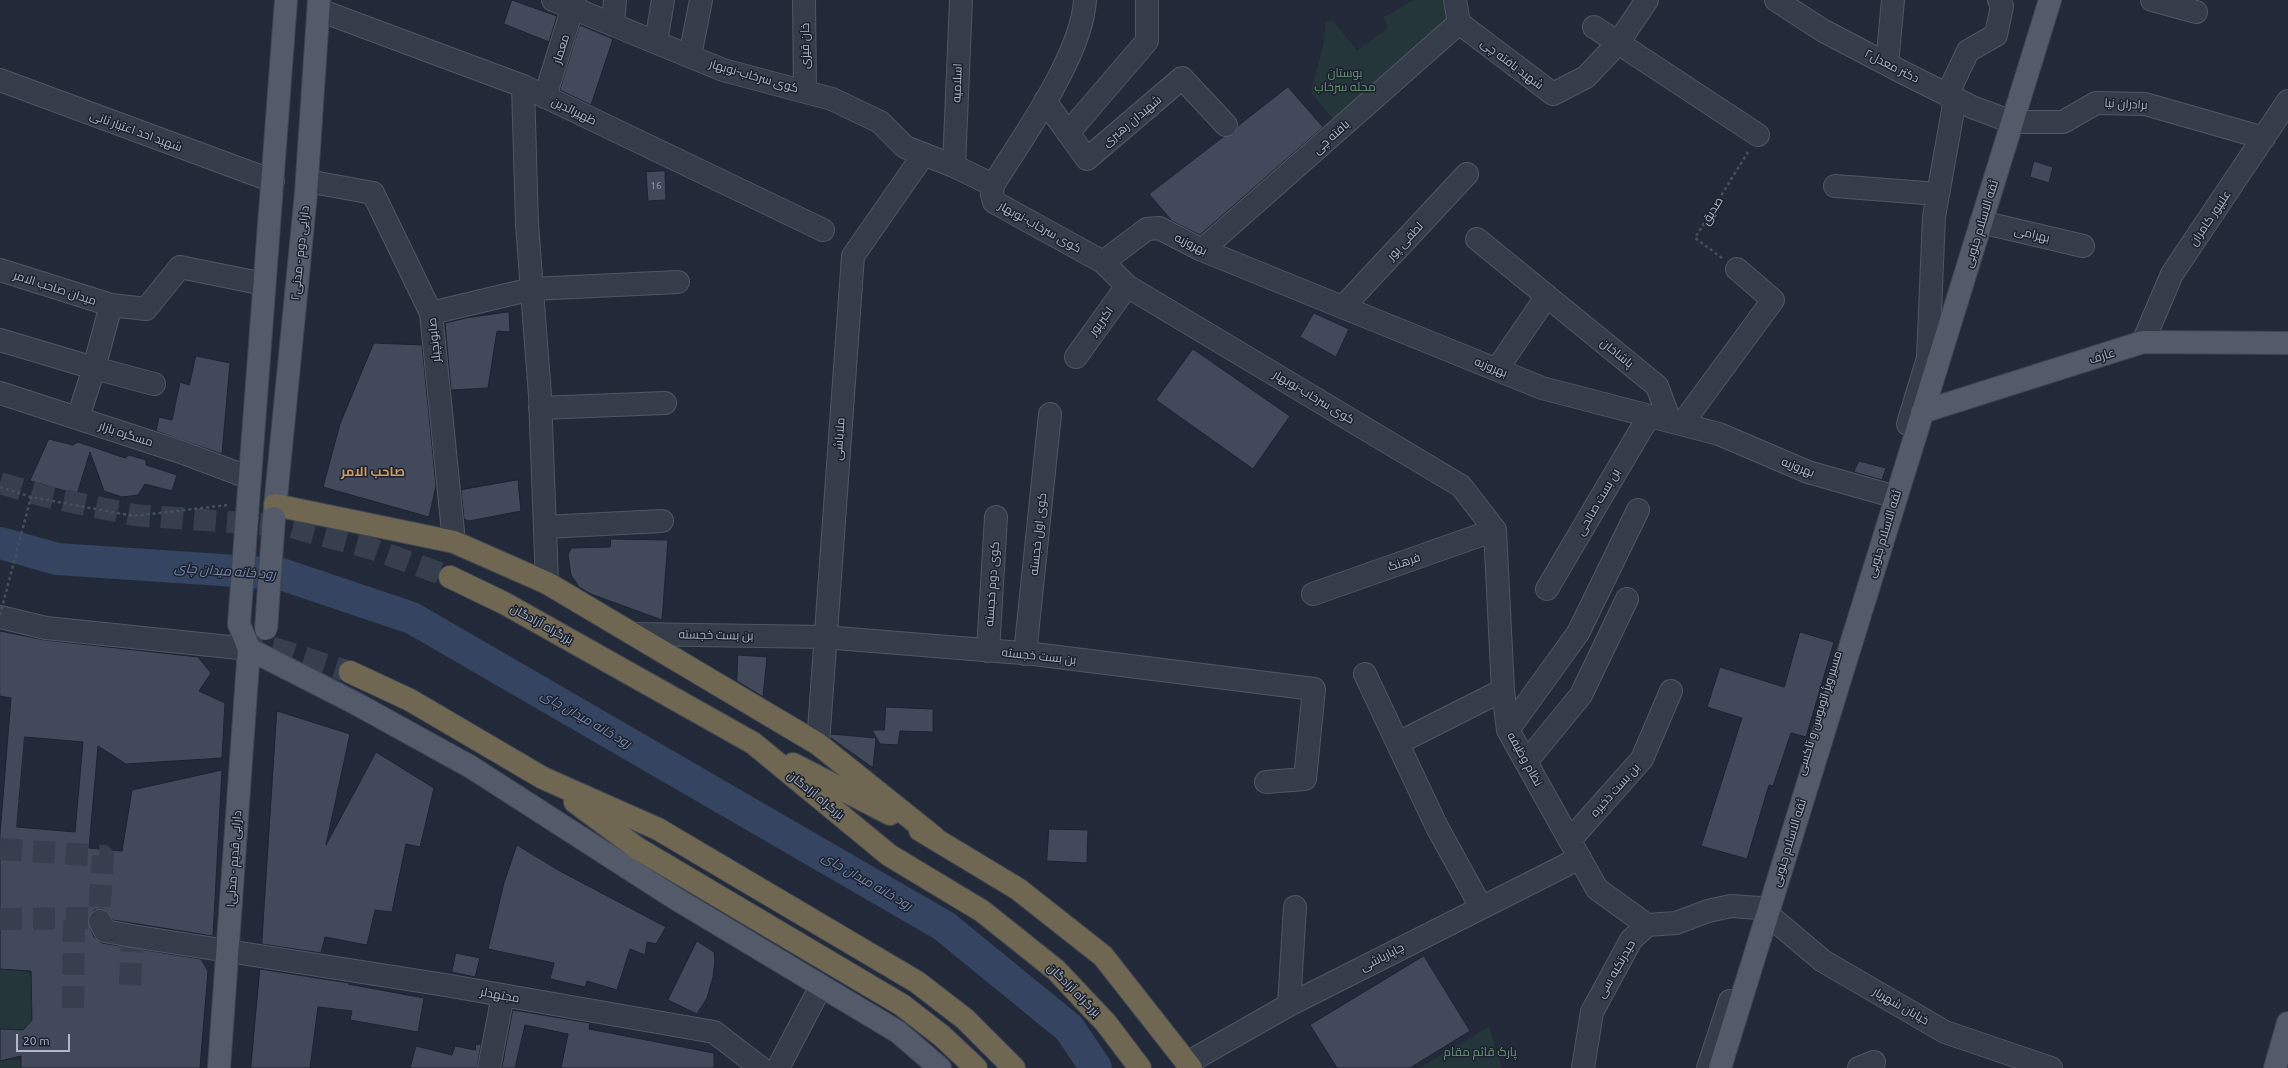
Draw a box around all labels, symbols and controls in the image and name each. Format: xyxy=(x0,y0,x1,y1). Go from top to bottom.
street label: خان قیزی xyxy=(798,23,812,69)
street label: معمار xyxy=(549,32,573,66)
street label: شهید بافته چی xyxy=(1478,36,1546,92)
street label: دکتر معدل۲ xyxy=(1862,46,1922,86)
street label: کوی سرخاب-نوبهار xyxy=(708,56,800,96)
street label: اسلامیه xyxy=(949,63,965,103)
park label: بوستان محله سرخاب xyxy=(1314,66,1376,94)
street label: شهیدان رهبری xyxy=(1100,92,1164,150)
street label: ظهیرالدین xyxy=(549,94,599,128)
street label: برادران نیا xyxy=(2104,96,2148,112)
street label: شهید احد اعتبار ثانی xyxy=(88,108,184,154)
street label: بافته چی xyxy=(1310,117,1352,157)
street label: ثقه الاسلام جنوبی xyxy=(1961,179,2001,269)
house number: 16 xyxy=(650,180,662,192)
street label: علیپور کامران xyxy=(2186,187,2234,249)
street label: صدیق xyxy=(1698,194,1726,228)
street label: کوی سرخاب-نوبهار xyxy=(996,198,1084,256)
street label: دارایی دوم - مدنی۲ xyxy=(288,205,312,301)
street label: لطفی پور xyxy=(1384,219,1426,263)
street label: بهرامی xyxy=(2013,223,2051,245)
street label: بهروزیه xyxy=(1172,230,1210,258)
street label: میدان صاحب الامر xyxy=(12,268,98,308)
street label: اکبرپور xyxy=(1086,304,1116,338)
street label: صابونچیلر xyxy=(424,317,444,363)
street label: پاشاخان xyxy=(1598,335,1636,371)
street label: عارف xyxy=(2087,345,2117,367)
street label: بهروزیه xyxy=(1472,354,1510,380)
street label: کوی سرخاب-نوبهار xyxy=(1271,367,1357,427)
street label: ملاباشی xyxy=(830,417,848,461)
street label: مسگره بازار xyxy=(97,418,155,450)
street label: بهروزیه xyxy=(1779,454,1817,480)
district label: صاحب الامر xyxy=(341,464,405,480)
street label: بن بست صالحی xyxy=(1573,466,1623,538)
street label: ثقه الاسلام جنوبی xyxy=(1864,489,1904,579)
street label: کوی اول خجسته xyxy=(1026,492,1050,576)
street label: کوی دوم خجسته xyxy=(982,541,1002,627)
street label: فرهنگ xyxy=(1386,550,1422,574)
water label: رود خانه میدان چای xyxy=(174,560,276,582)
street label: بزرگراه آزادگان xyxy=(508,601,576,647)
street label: بن بست خجسته xyxy=(678,627,754,643)
street label: بن بست خجسته xyxy=(1001,645,1077,667)
street label: مسیر ویژ اتوبوس و تاکسی xyxy=(1793,649,1845,777)
water label: رود خانه میدان چای xyxy=(538,687,634,751)
street label: نظام وظیفه xyxy=(1504,729,1546,789)
street label: بن بست ذخیره xyxy=(1587,760,1643,820)
street label: بزرگراه آزادگان xyxy=(784,767,848,823)
street label: ثقه الاسلام جنوبی xyxy=(1769,798,1809,888)
street label: دارایی قدیم - مدنی۱ xyxy=(223,810,245,908)
water label: رود خانه میدان چای xyxy=(819,849,915,913)
street label: حیدرتکیه سی xyxy=(1594,937,1638,1001)
street label: چاپارباشی xyxy=(1358,940,1406,974)
street label: بزرگراه آزادگان xyxy=(1044,960,1104,1020)
street label: مجتهدلر xyxy=(479,984,521,1006)
street label: خیابان شهریار xyxy=(1870,984,1932,1028)
scale bar xyxy=(18,1026,72,1052)
text: 20 m xyxy=(23,1034,50,1047)
park label: پارک قائم مقام xyxy=(1443,1045,1517,1059)

